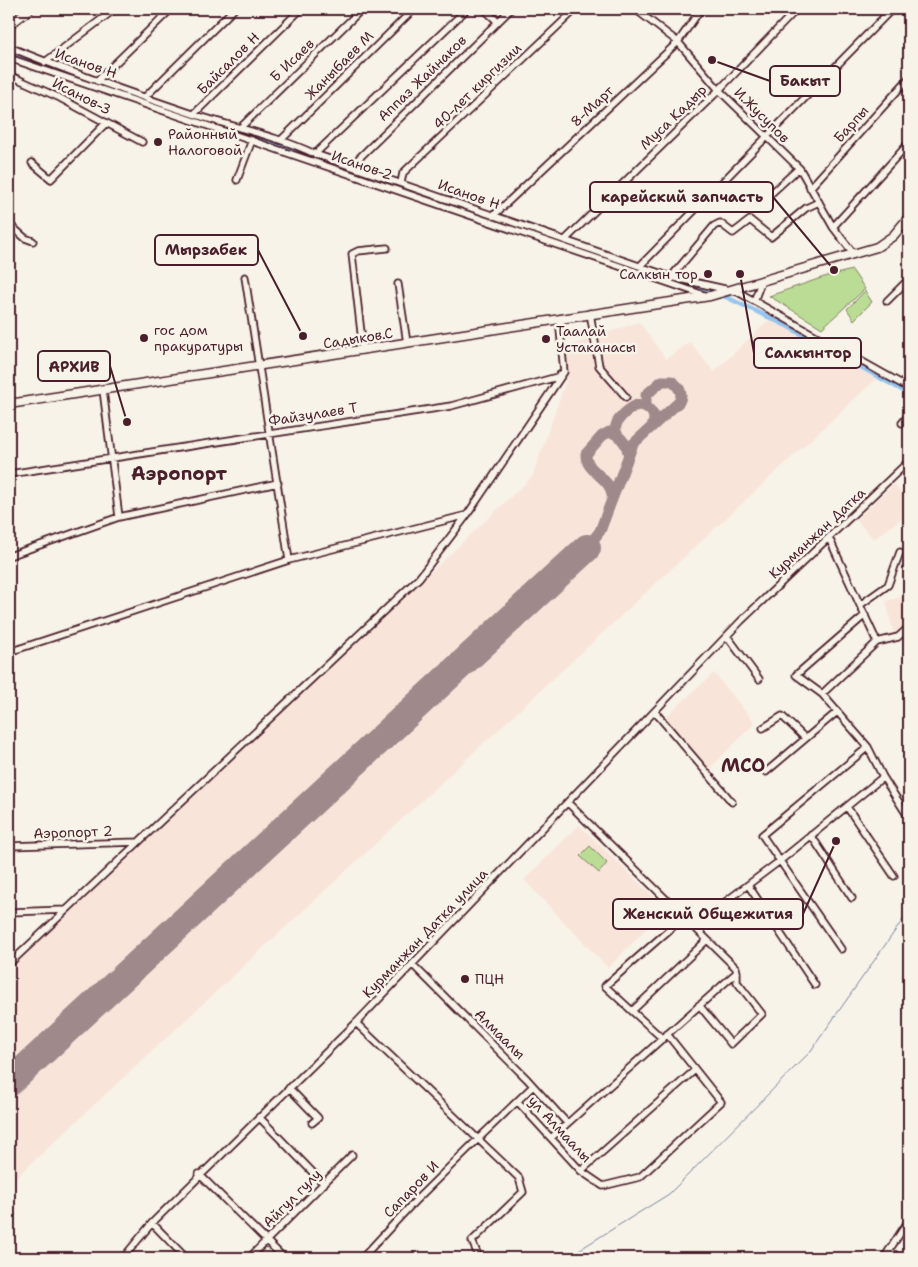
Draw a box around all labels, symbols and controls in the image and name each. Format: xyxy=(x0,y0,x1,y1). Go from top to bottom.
street label: Жаныбаев М xyxy=(301,27,377,103)
street label: Байсалов Н xyxy=(193,28,263,98)
street label: Аппаз Жайнаков xyxy=(374,31,470,125)
street label: Б Исаев xyxy=(266,35,318,85)
street label: 40-лет киргизии xyxy=(429,39,525,133)
street label: Исанов Н xyxy=(53,44,119,82)
callout: Бакыт xyxy=(770,66,840,96)
text: Бакыт xyxy=(780,71,830,91)
street label: Исанов-3 xyxy=(50,74,114,118)
street label: Муса Кадыр xyxy=(636,80,710,153)
street label: 8-Март xyxy=(567,81,618,130)
street label: И.Жусупов xyxy=(730,83,794,147)
street label: Барпы xyxy=(830,102,872,146)
place label: Районный Налоговой xyxy=(168,125,242,159)
marker: Районный Налоговой xyxy=(152,136,164,148)
street label: Исанов-2 xyxy=(329,146,395,184)
street label: Исанов Н xyxy=(436,175,502,213)
callout: карейский запчасть xyxy=(590,182,773,212)
text: карейский запчасть xyxy=(601,187,763,207)
callout: Мырзабек xyxy=(155,235,258,265)
text: Мырзабек xyxy=(165,240,248,260)
place label: Салкын тор xyxy=(619,265,698,283)
marker: Салкын тор xyxy=(702,268,714,280)
place label: гос дом пракуратуры xyxy=(154,321,243,355)
place label: Таалай Устаканасы xyxy=(556,322,636,356)
street label: Садыков.С xyxy=(322,324,394,352)
marker: гос дом пракуратуры xyxy=(138,332,150,344)
marker: Таалай Устаканасы xyxy=(540,333,552,345)
callout: Салкынтор xyxy=(754,338,861,368)
text: Салкынтор xyxy=(765,343,851,363)
callout: АРХИВ xyxy=(38,351,110,381)
text: АРХИВ xyxy=(48,357,100,377)
street label: Файзулаев Т xyxy=(267,398,359,430)
district label: Аэропорт xyxy=(131,461,228,486)
street label: Курманжан Датка xyxy=(765,483,869,583)
district label: МСО xyxy=(721,753,765,778)
street label: Аэропорт 2 xyxy=(33,822,113,842)
street label: Курманжан Датка улица xyxy=(358,864,492,1001)
callout: Женский Общежития xyxy=(613,899,803,929)
text: Женский Общежития xyxy=(623,904,793,924)
place label: ПЦН xyxy=(475,970,504,988)
marker: ПЦН xyxy=(459,973,471,985)
street label: Алмаалы xyxy=(471,1005,529,1063)
street label: ул Алмаалы xyxy=(524,1092,596,1166)
street label: Сапаров И xyxy=(379,1157,443,1221)
street label: Айгул гулу xyxy=(259,1165,325,1231)

